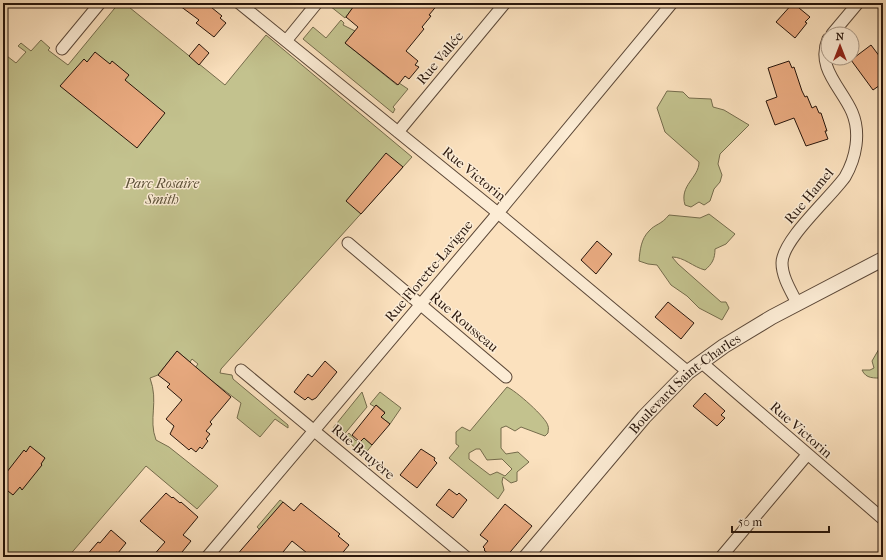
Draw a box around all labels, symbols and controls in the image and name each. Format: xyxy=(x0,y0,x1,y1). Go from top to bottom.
north arrow xyxy=(820,26,860,66)
street label: Rue Vallée xyxy=(413,28,467,88)
text: N xyxy=(836,30,845,43)
street label: Rue Victorin xyxy=(439,143,509,205)
street label: Rue Hamel xyxy=(781,165,837,227)
park label: Parc Rosaire Smith xyxy=(124,175,199,208)
street label: Rue Florette-Lavigne xyxy=(381,217,477,325)
street label: Rue Rousseau xyxy=(426,288,502,356)
street label: Boulevard Saint-Charles xyxy=(625,330,744,437)
street label: Rue Victorin xyxy=(766,398,836,462)
street label: Rue Bruyère xyxy=(328,421,398,483)
scale bar xyxy=(732,508,829,534)
text: 50 m xyxy=(738,515,762,529)

